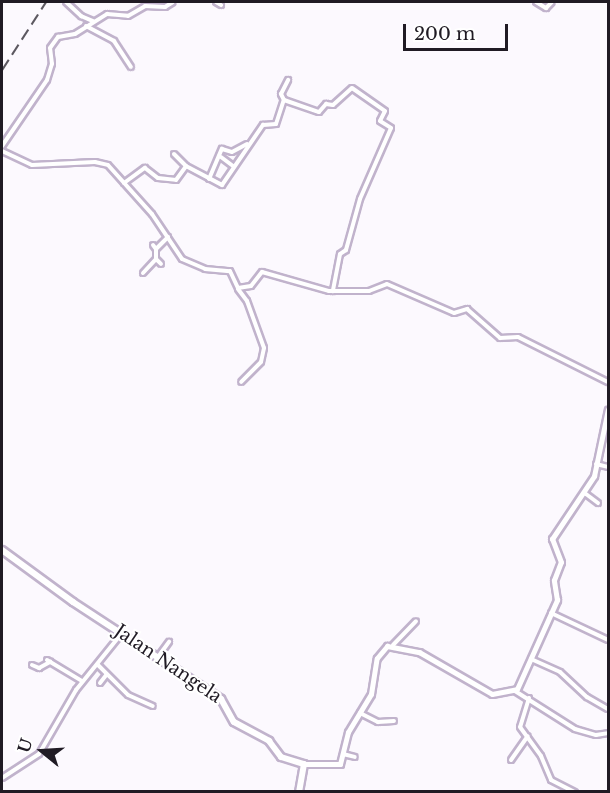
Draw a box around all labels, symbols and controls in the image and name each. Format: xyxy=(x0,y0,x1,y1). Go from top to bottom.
scale bar xyxy=(406,12,511,50)
text: 200 m xyxy=(414,23,475,45)
street label: Jalan Nangela xyxy=(110,620,226,708)
north arrow xyxy=(12,721,72,781)
text: U xyxy=(13,736,37,755)

